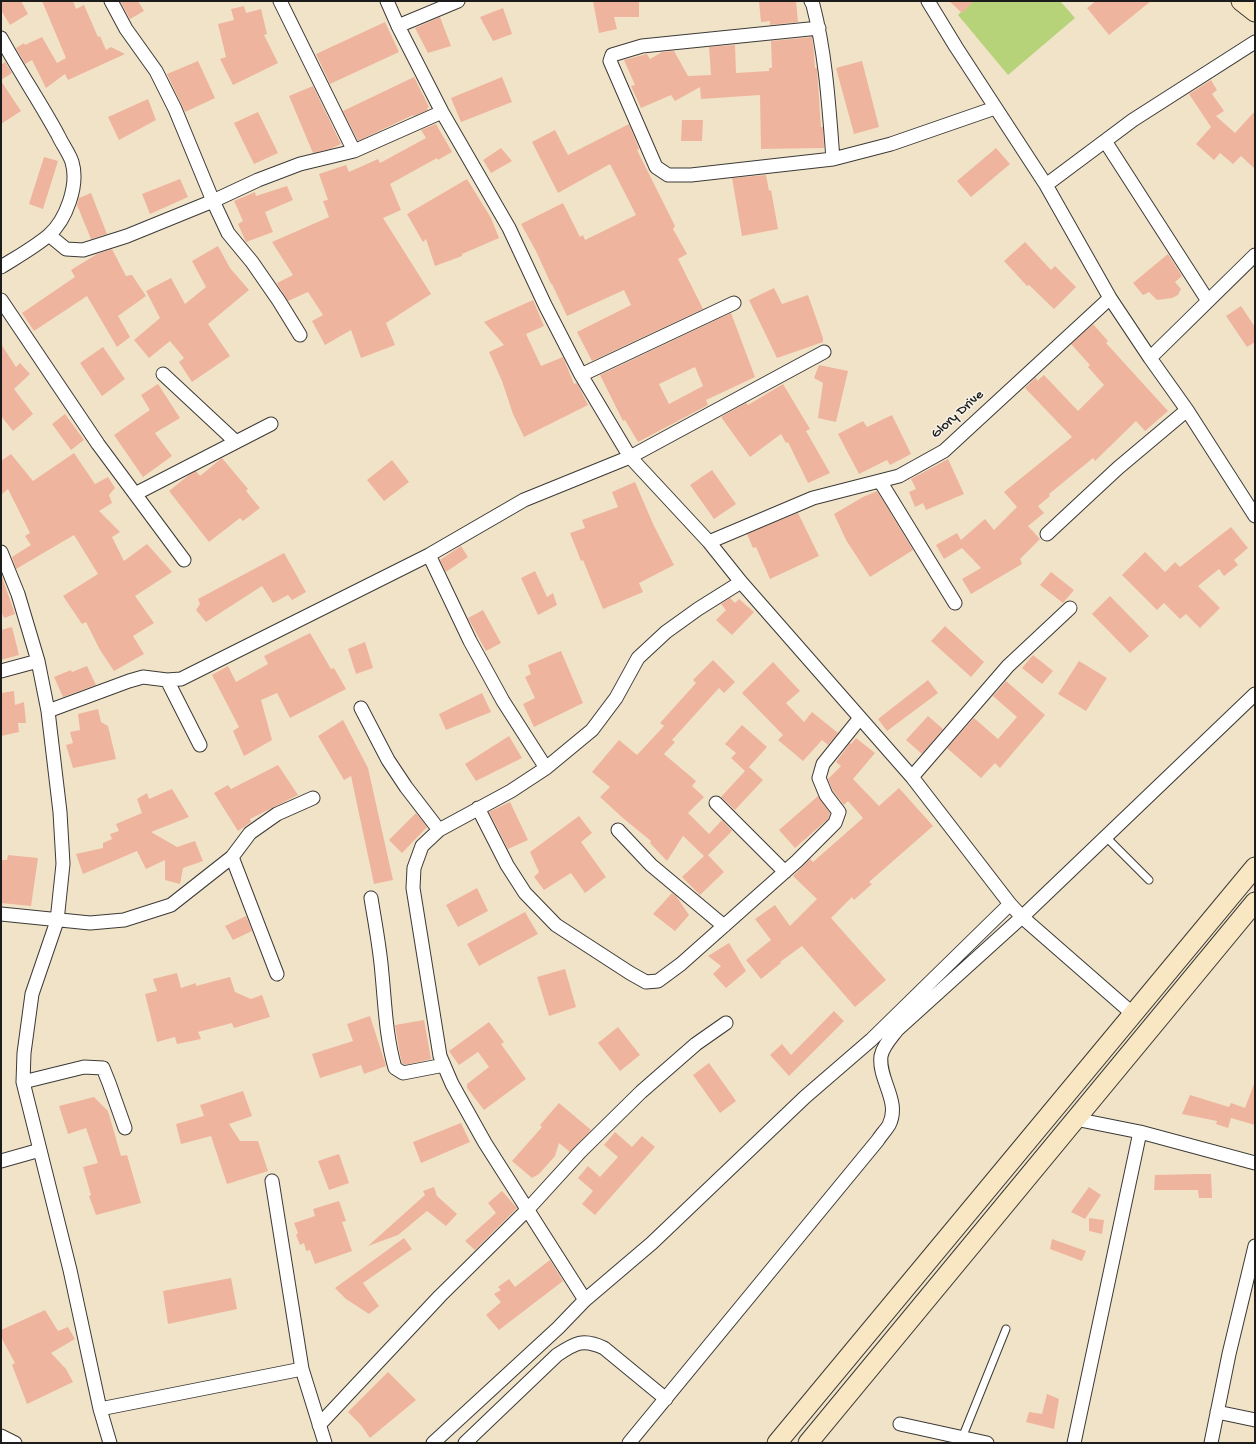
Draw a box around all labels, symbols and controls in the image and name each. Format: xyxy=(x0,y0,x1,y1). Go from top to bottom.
street label: Glory Drive xyxy=(928,387,988,443)

